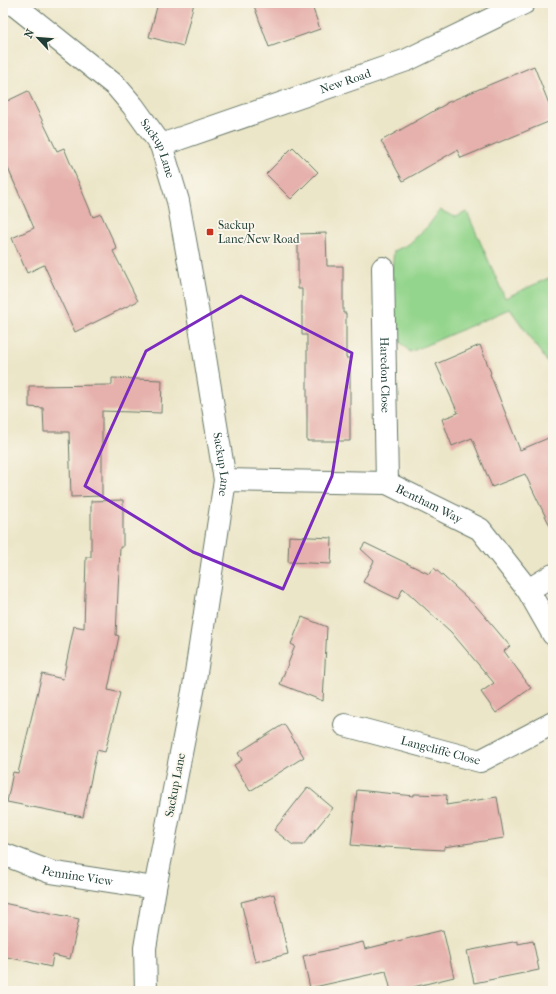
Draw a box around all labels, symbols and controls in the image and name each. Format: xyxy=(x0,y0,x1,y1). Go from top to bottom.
north arrow xyxy=(18,18,58,58)
text: N xyxy=(22,27,37,40)
street label: New Road xyxy=(318,66,373,97)
street label: Sackup Lane xyxy=(137,116,178,180)
place label: Sackup Lane/New Road xyxy=(218,218,300,246)
marker: Sackup Lane/New Road xyxy=(205,227,215,237)
street label: Haredon Close xyxy=(377,337,393,413)
street label: Sackup Lane xyxy=(210,431,232,498)
street label: Bentham Way xyxy=(393,481,465,526)
street label: Langcliffe Close xyxy=(399,733,482,768)
street label: Sackup Lane xyxy=(162,752,188,818)
street label: Pennine View xyxy=(40,863,115,889)

